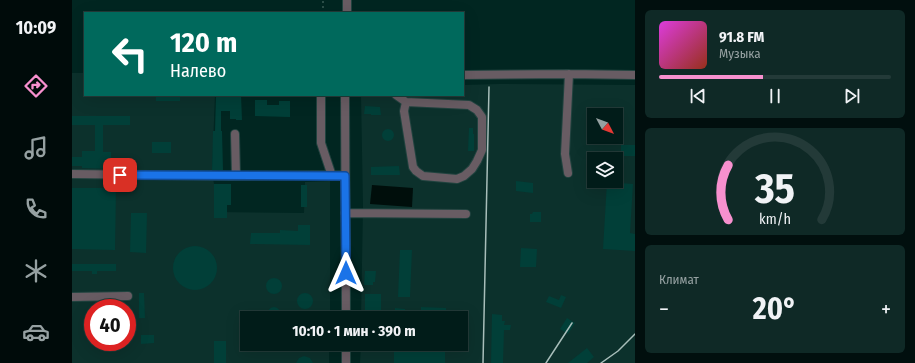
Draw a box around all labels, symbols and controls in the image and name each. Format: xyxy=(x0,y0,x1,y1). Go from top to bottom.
text: 10:09 xyxy=(16,17,56,39)
text: 120 m xyxy=(170,26,237,59)
icon: left xyxy=(104,28,156,80)
text: 91.8 FM xyxy=(719,28,764,46)
text: Музыка xyxy=(719,46,761,61)
text: Налево xyxy=(170,60,226,82)
icon: directions xyxy=(22,72,50,100)
icon: previous xyxy=(687,85,709,107)
icon: pause xyxy=(764,85,786,107)
icon: next xyxy=(841,85,863,107)
north arrow xyxy=(587,108,623,144)
map controls xyxy=(587,108,623,188)
icon: music xyxy=(22,134,50,162)
button: layers xyxy=(587,152,623,188)
pin xyxy=(103,158,137,192)
text: 35 xyxy=(754,163,795,213)
icon: arrive xyxy=(109,164,131,186)
icon: phone xyxy=(22,195,50,223)
text: km/h xyxy=(759,210,791,227)
position arrow xyxy=(325,252,367,294)
icon: climate xyxy=(22,257,50,285)
text: Климат xyxy=(659,272,699,287)
text: 20° xyxy=(753,291,797,327)
text: − xyxy=(659,296,669,323)
text: + xyxy=(881,296,891,323)
speed limit sign: 40 xyxy=(84,299,136,351)
icon: car xyxy=(22,318,50,346)
text: 10:10 · 1 мин · 390 m xyxy=(292,322,416,340)

